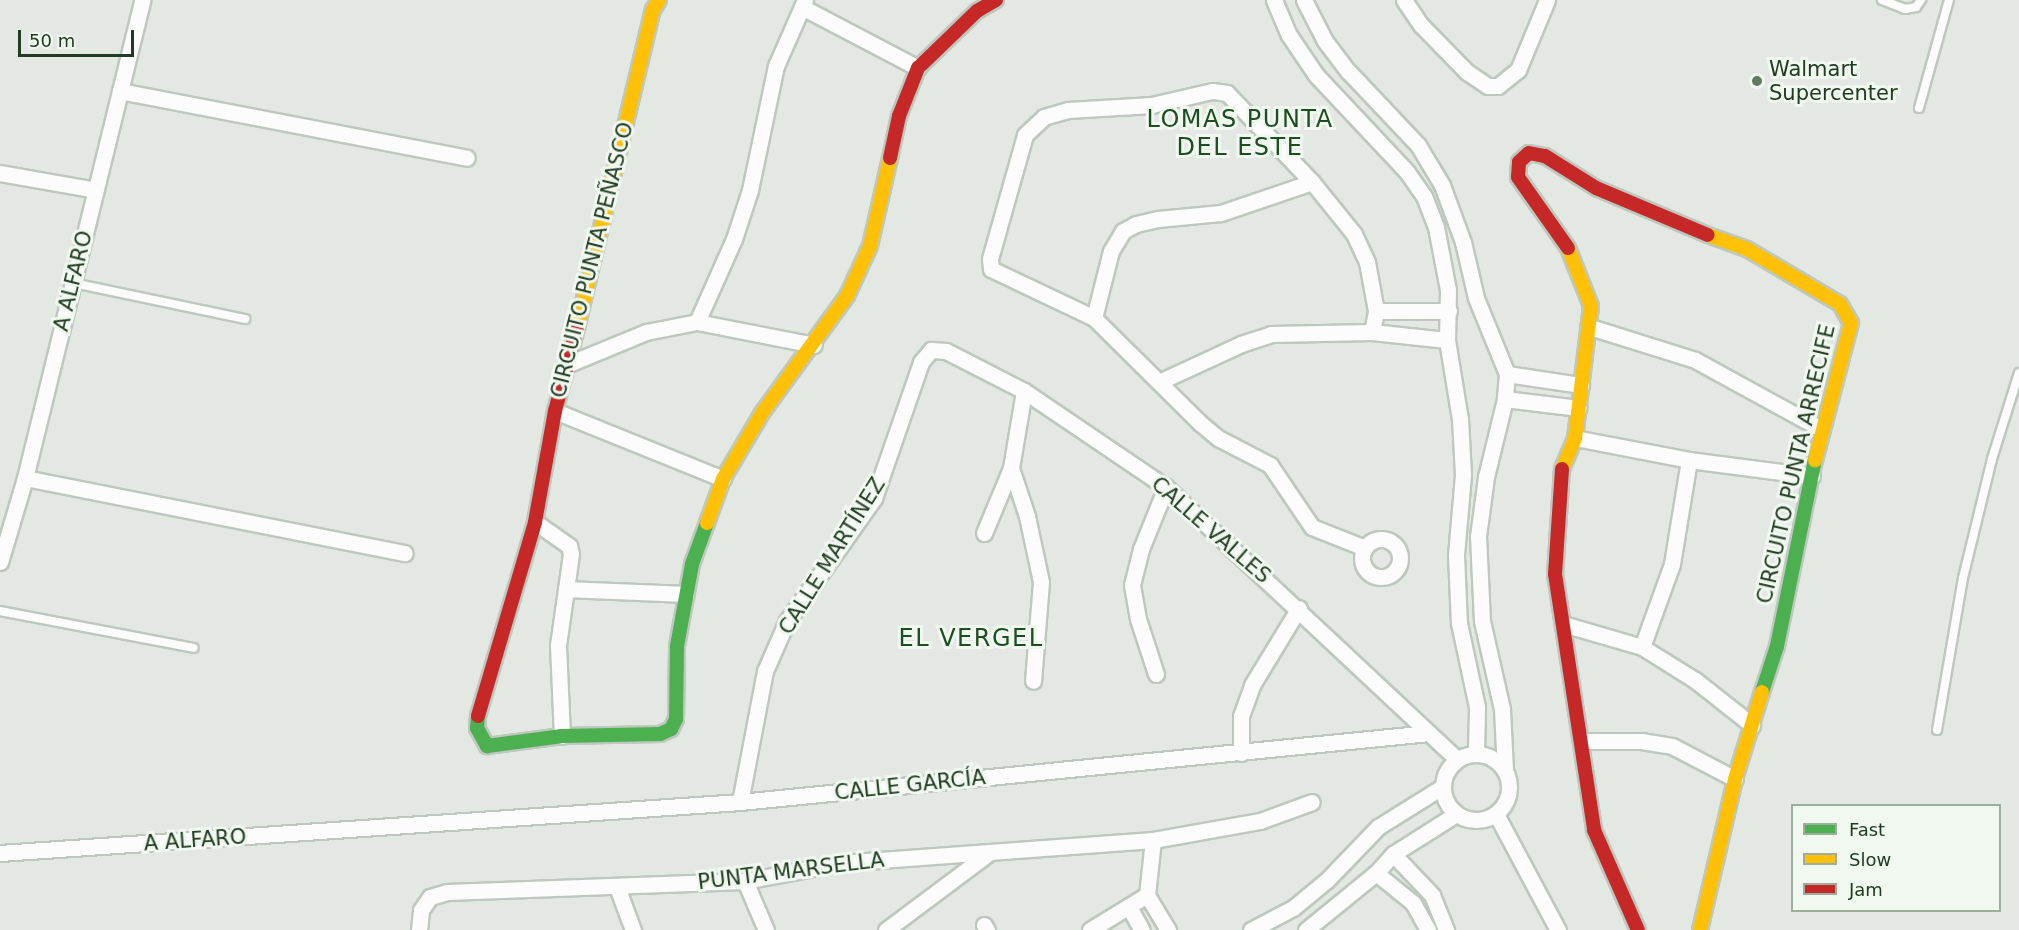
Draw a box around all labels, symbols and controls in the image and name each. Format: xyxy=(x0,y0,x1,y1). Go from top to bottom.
scale bar xyxy=(21,18,136,56)
text: 50 m xyxy=(29,30,75,51)
place label: Walmart Supercenter xyxy=(1769,56,1898,106)
marker: Walmart Supercenter xyxy=(1750,74,1764,88)
district label: LOMAS PUNTA DEL ESTE xyxy=(1146,106,1334,162)
street label: CIRCUITO PUNTA PEÑASCO xyxy=(546,120,638,400)
street label: A ALFARO xyxy=(48,228,98,334)
street label: CIRCUITO PUNTA ARRECIFE xyxy=(1752,322,1840,606)
street label: CALLE VALLES xyxy=(1146,471,1276,589)
street label: CALLE MARTÍNEZ xyxy=(774,473,890,639)
district label: EL VERGEL xyxy=(898,625,1044,653)
street label: CALLE GARCÍA xyxy=(833,765,987,805)
legend xyxy=(1791,804,2001,912)
text: Fast xyxy=(1849,819,1885,840)
street label: A ALFARO xyxy=(143,824,247,856)
street label: PUNTA MARSELLA xyxy=(696,847,886,895)
text: Slow xyxy=(1849,849,1891,870)
text: Jam xyxy=(1849,879,1883,900)

